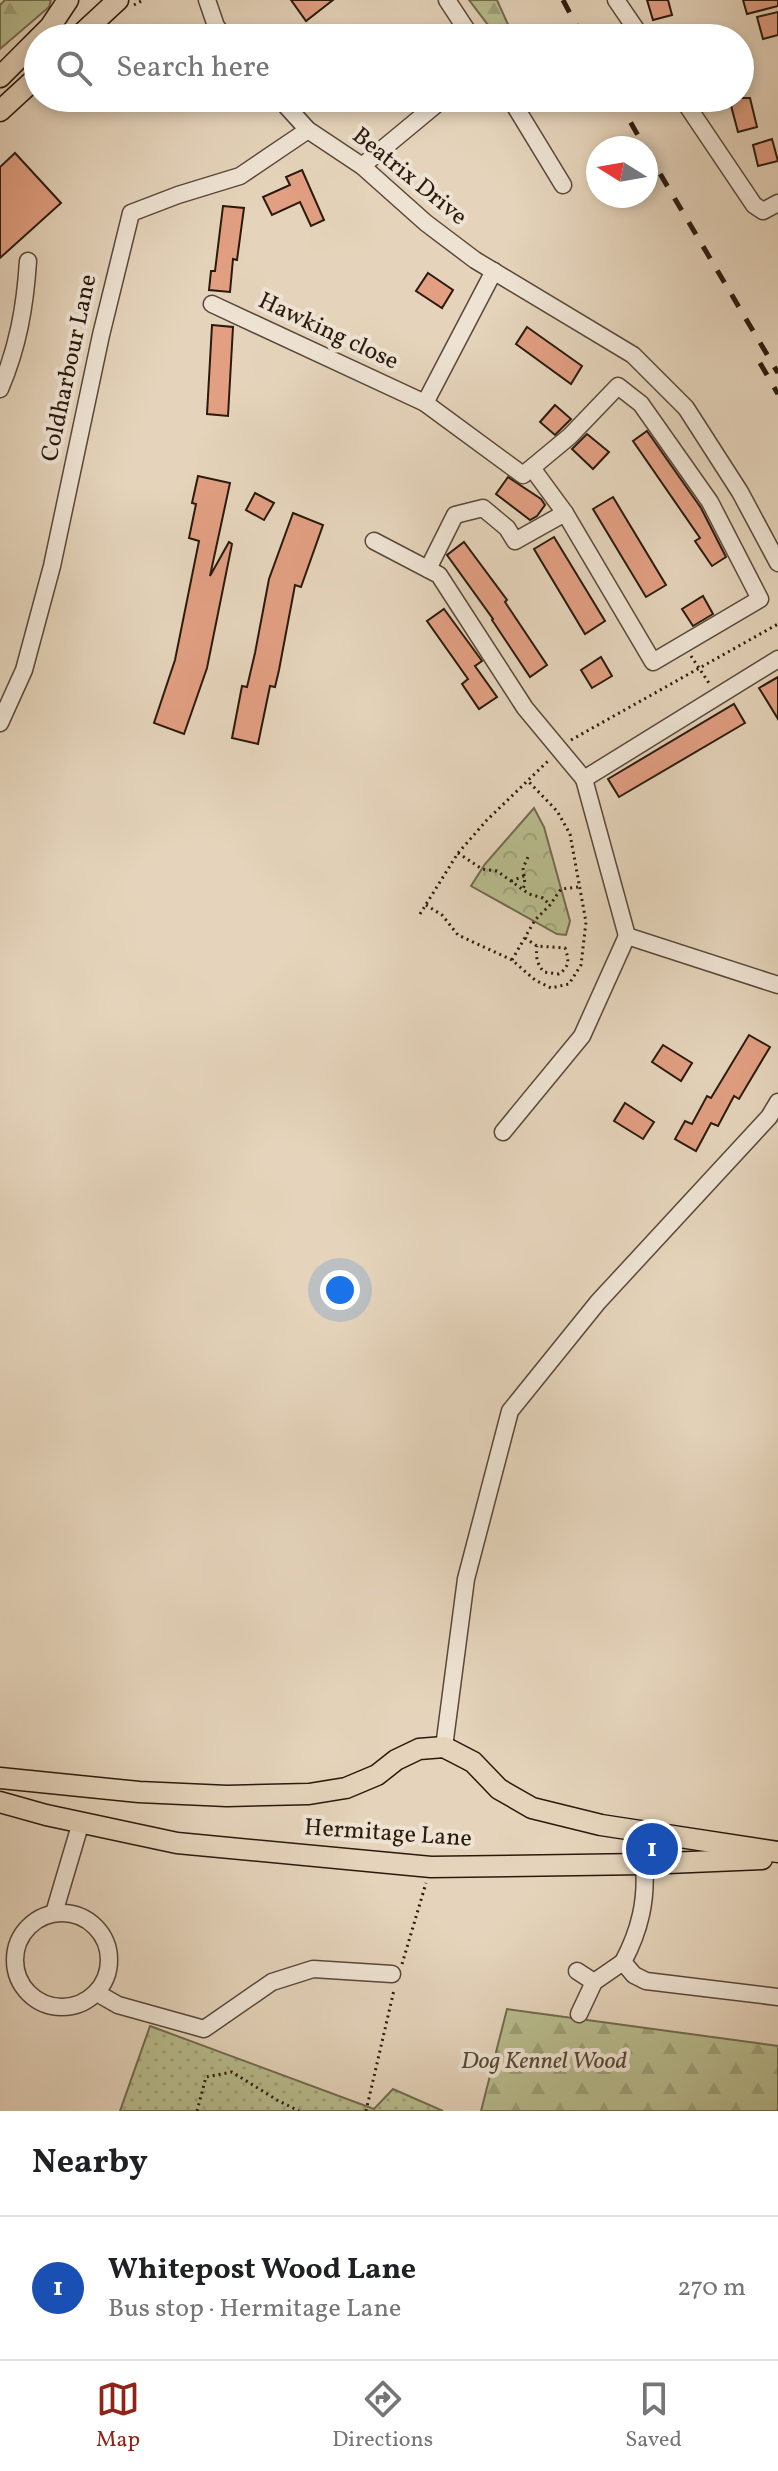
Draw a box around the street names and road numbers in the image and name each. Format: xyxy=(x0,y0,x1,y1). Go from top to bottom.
street label: Beatrix Drive xyxy=(344,120,474,234)
street label: Coldharbour Lane xyxy=(34,271,106,465)
street label: Hawking close xyxy=(252,285,404,379)
street label: Hermitage Lane xyxy=(303,1811,473,1857)

